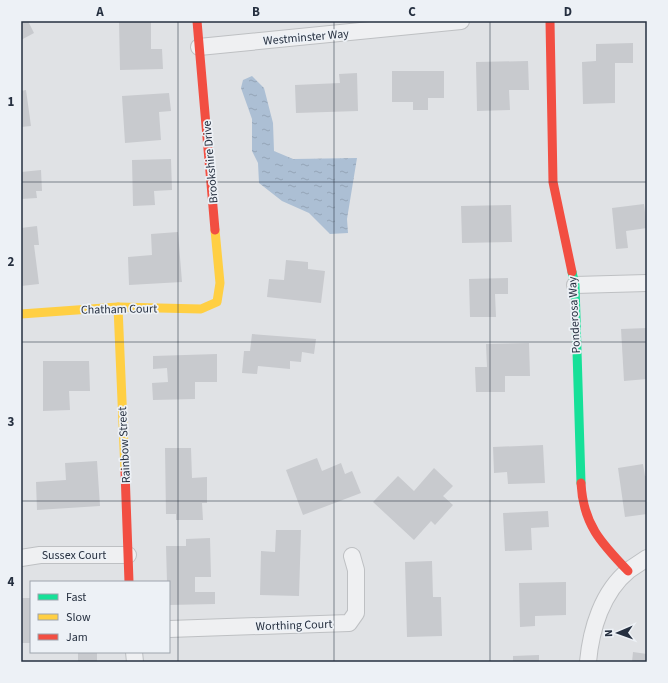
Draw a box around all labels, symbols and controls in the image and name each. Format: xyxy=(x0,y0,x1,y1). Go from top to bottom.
text: A xyxy=(95,3,104,21)
text: B xyxy=(252,3,260,21)
text: C xyxy=(408,3,416,21)
text: D xyxy=(564,3,572,21)
street label: Westminster Way xyxy=(263,25,350,50)
text: 1 xyxy=(8,93,15,111)
street label: Brookshire Drive xyxy=(198,120,223,204)
text: 2 xyxy=(8,253,15,271)
street label: Ponderosa Way xyxy=(564,276,585,354)
street label: Chatham Court xyxy=(81,300,157,319)
street label: Rainbow Street xyxy=(114,406,135,484)
text: 3 xyxy=(8,413,15,431)
street label: Sussex Court xyxy=(42,547,106,564)
text: 4 xyxy=(8,573,15,591)
legend xyxy=(30,581,170,653)
text: Fast xyxy=(66,589,86,606)
text: Slow xyxy=(66,609,91,626)
north arrow xyxy=(598,613,638,653)
street label: Worthing Court xyxy=(255,616,333,635)
text: Jam xyxy=(66,629,88,646)
text: N xyxy=(601,629,616,637)

